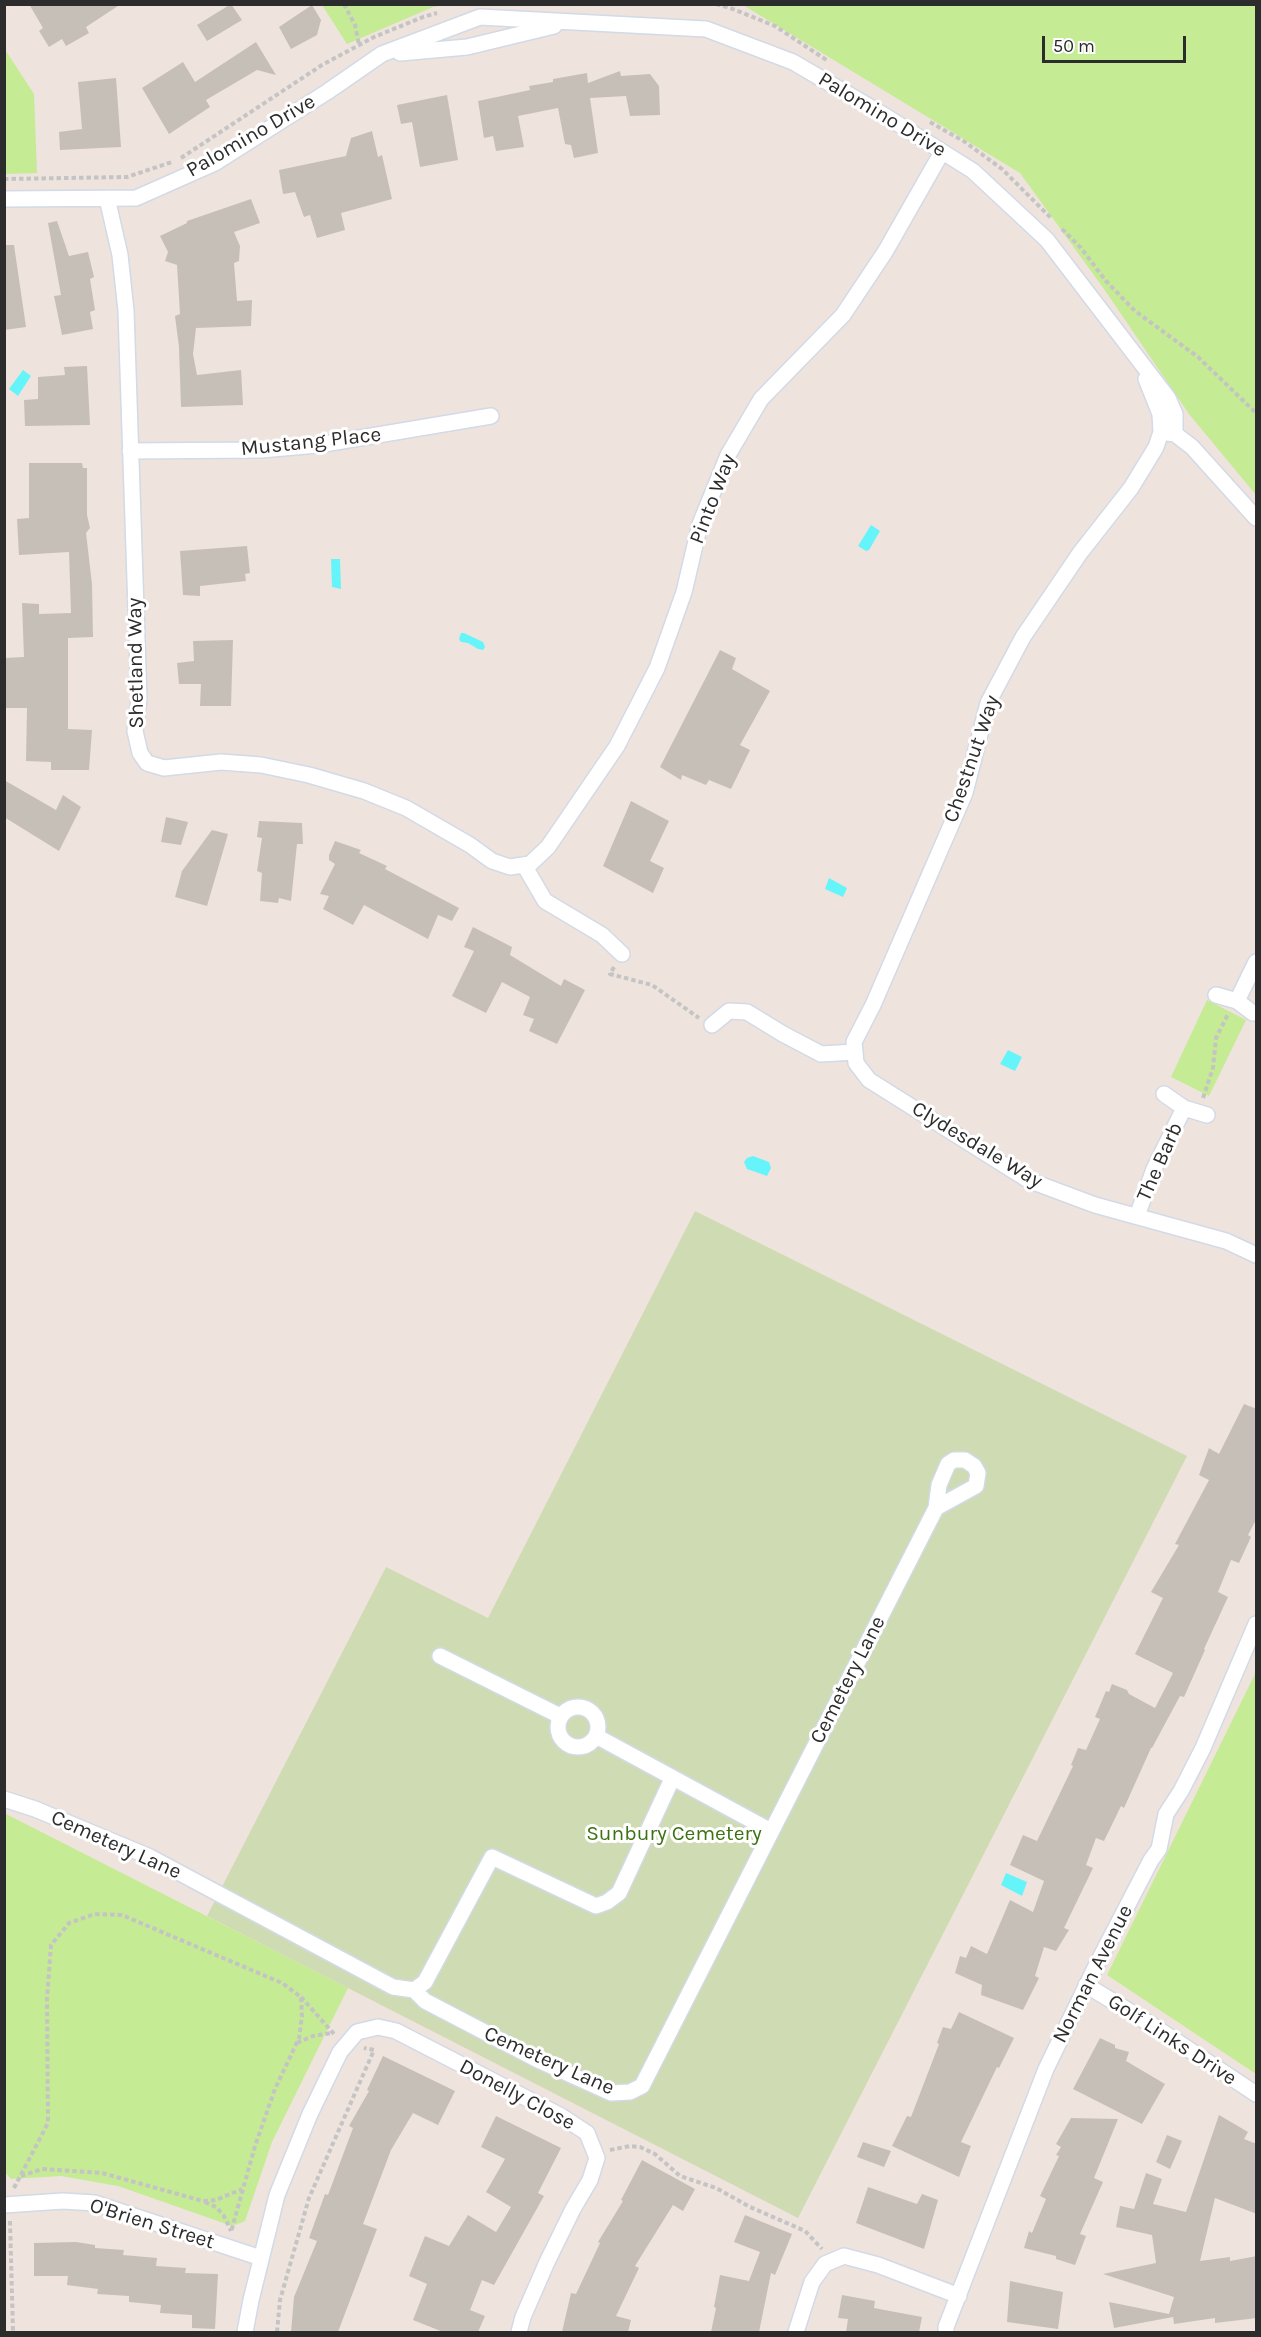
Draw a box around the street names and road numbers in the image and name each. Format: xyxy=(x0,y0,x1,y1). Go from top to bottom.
street label: Palomino Drive xyxy=(814,67,950,163)
street label: Palomino Drive xyxy=(182,89,320,183)
street label: Mustang Place xyxy=(239,422,383,462)
street label: Pinto Way xyxy=(684,450,742,548)
street label: Shetland Way xyxy=(122,597,150,729)
street label: Chestnut Way xyxy=(938,692,1006,826)
street label: Clydesdale Way xyxy=(907,1096,1047,1194)
street label: The Barb xyxy=(1131,1119,1189,1205)
street label: Cemetery Lane xyxy=(805,1612,891,1748)
street label: Cemetery Lane xyxy=(47,1805,185,1885)
street label: Norman Avenue xyxy=(1047,1901,1139,2047)
street label: Golf Links Drive xyxy=(1103,1989,1241,2091)
street label: Cemetery Lane xyxy=(480,2021,618,2101)
street label: Donelly Close xyxy=(455,2054,579,2136)
street label: O'Brien Street xyxy=(86,2193,218,2255)

